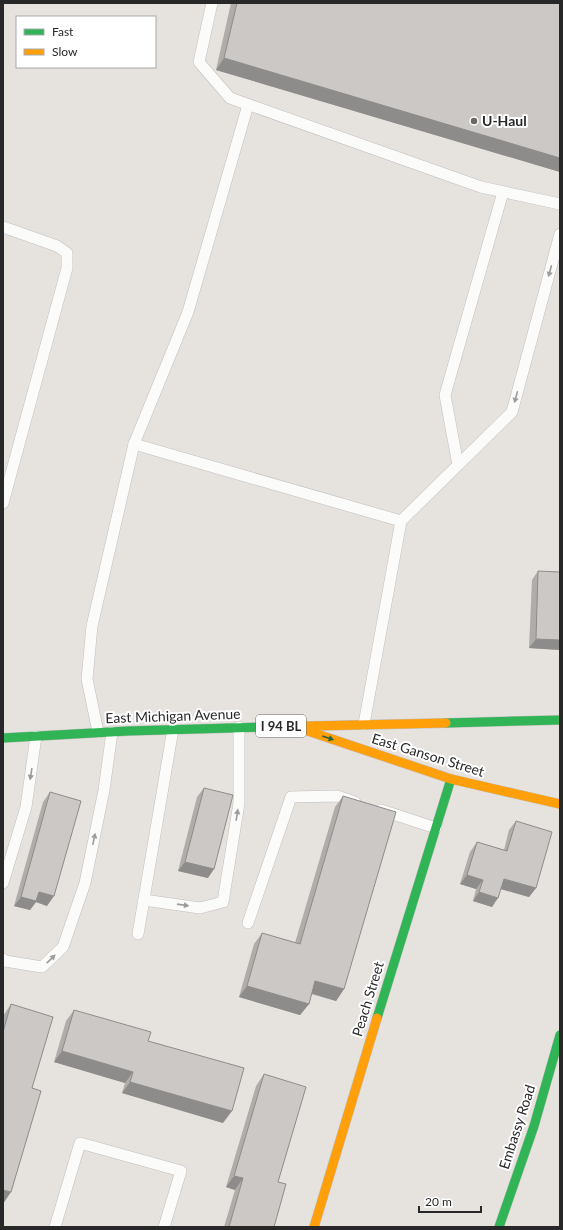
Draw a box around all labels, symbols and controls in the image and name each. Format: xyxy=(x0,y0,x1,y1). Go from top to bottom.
legend xyxy=(16,16,156,68)
text: Fast xyxy=(52,24,74,39)
text: Slow xyxy=(52,44,78,59)
place label: U-Haul xyxy=(482,112,527,129)
marker: U-Haul xyxy=(469,116,479,126)
one-way arrow xyxy=(547,265,553,277)
one-way arrow xyxy=(513,391,519,403)
street label: East Michigan Avenue xyxy=(105,705,241,726)
road number: I 94 BL xyxy=(256,715,306,737)
street label: East Ganson Street xyxy=(370,729,487,780)
one-way arrow xyxy=(322,735,334,741)
one-way arrow xyxy=(28,768,34,780)
one-way arrow xyxy=(234,809,240,821)
one-way arrow xyxy=(92,833,98,845)
one-way arrow xyxy=(176,902,189,908)
one-way arrow xyxy=(46,954,56,964)
street label: Peach Street xyxy=(348,959,387,1038)
street label: Embassy Road xyxy=(495,1083,538,1171)
scale bar xyxy=(419,1188,481,1214)
text: 20 m xyxy=(425,1194,452,1209)

